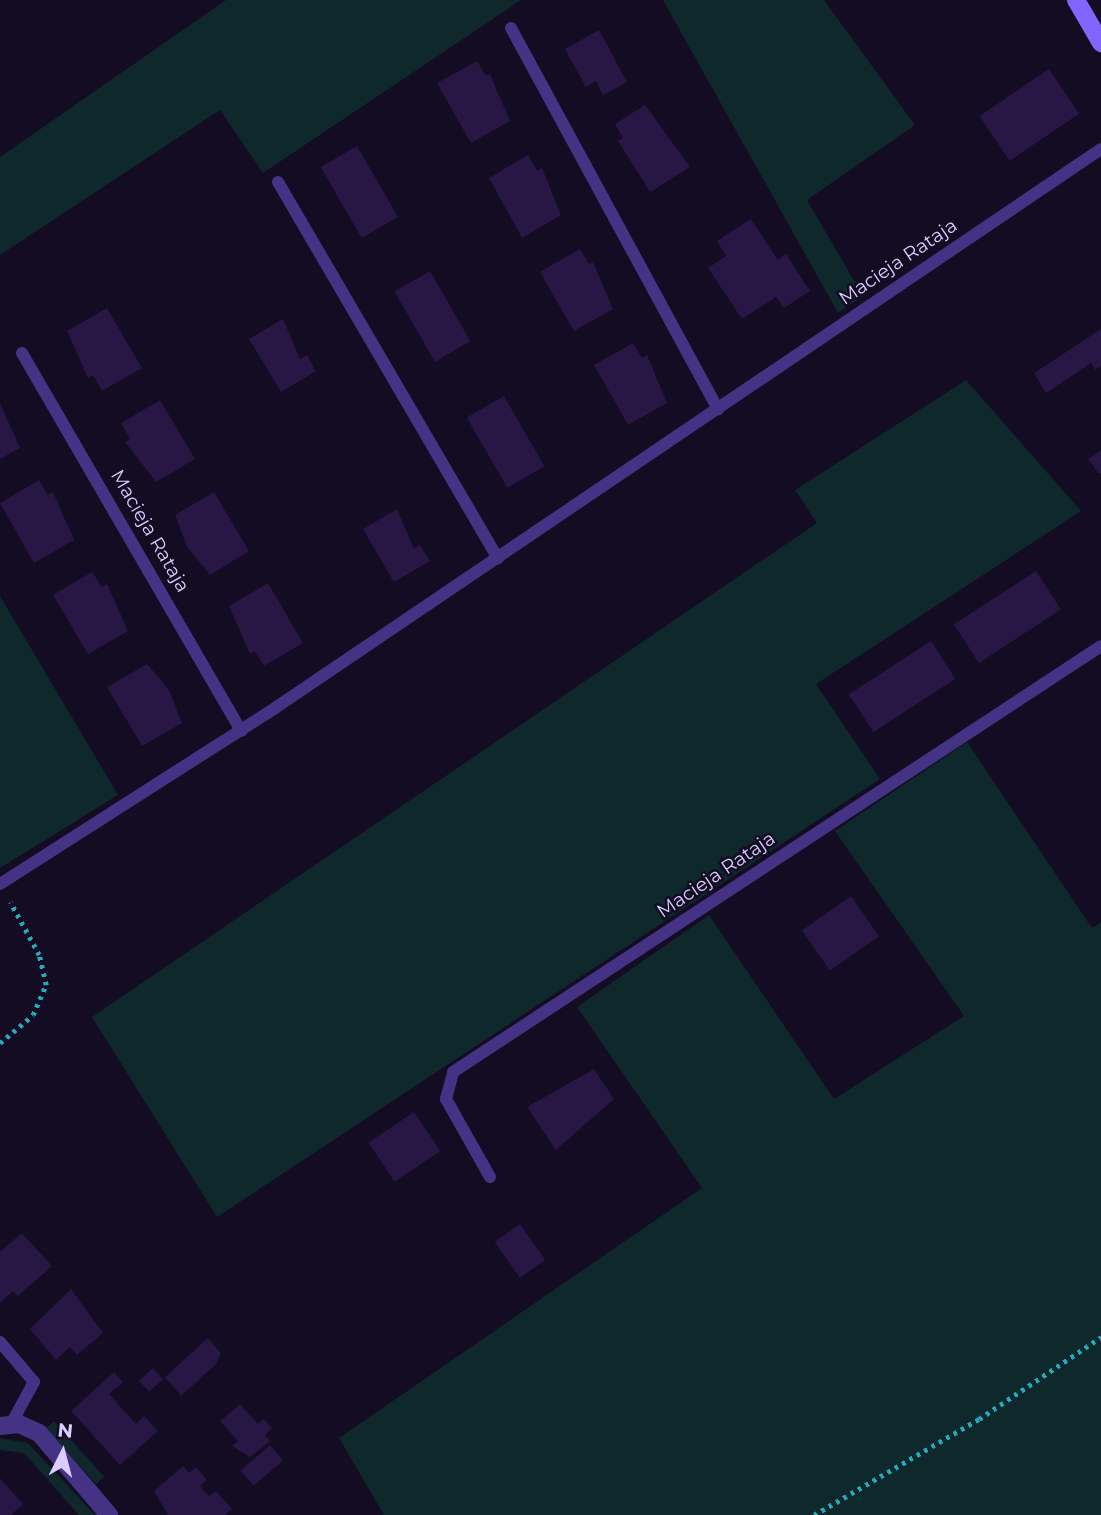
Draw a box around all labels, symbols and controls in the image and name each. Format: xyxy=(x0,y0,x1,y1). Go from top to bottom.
street label: Macieja Rataja xyxy=(835,214,961,310)
street label: Macieja Rataja xyxy=(106,466,194,596)
street label: Macieja Rataja xyxy=(653,827,779,923)
north arrow xyxy=(28,1417,98,1487)
text: N xyxy=(56,1418,74,1443)

